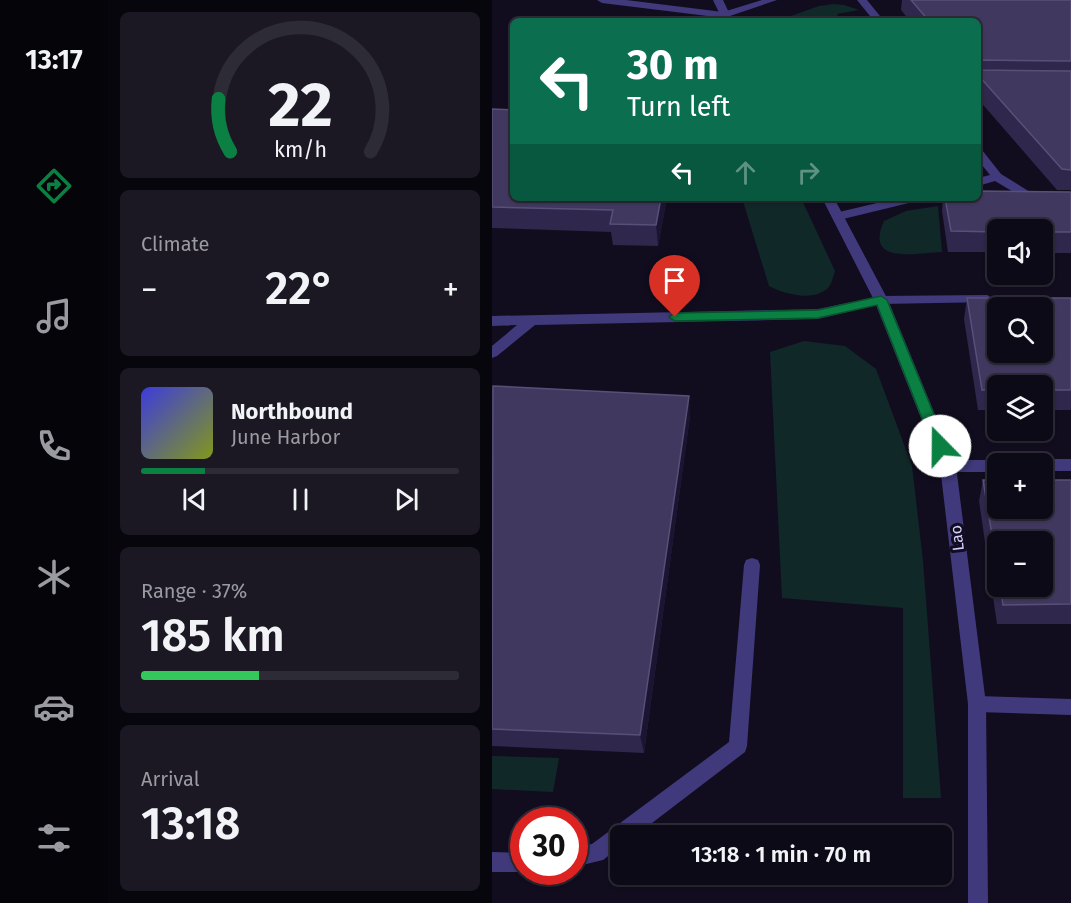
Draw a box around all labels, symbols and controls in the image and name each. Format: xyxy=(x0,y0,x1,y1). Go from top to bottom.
text: 30 m xyxy=(627,40,719,90)
icon: left xyxy=(528,42,606,120)
text: 13:17 xyxy=(25,44,83,76)
text: 22 xyxy=(268,68,332,143)
text: Turn left xyxy=(627,91,730,123)
text: km/h xyxy=(273,137,327,163)
icon: left xyxy=(666,156,699,189)
icon: ahead xyxy=(729,156,762,189)
icon: right xyxy=(792,156,825,189)
icon: directions xyxy=(33,165,75,207)
map controls xyxy=(987,219,1053,597)
button: sound xyxy=(987,219,1053,285)
text: Climate xyxy=(141,232,209,256)
pin xyxy=(649,255,700,317)
text: 22° xyxy=(265,262,335,316)
icon: arrive xyxy=(658,264,691,297)
text: − xyxy=(141,270,158,310)
text: + xyxy=(443,270,459,310)
icon: music xyxy=(33,295,75,337)
button: search xyxy=(987,297,1053,363)
button: layers xyxy=(987,375,1053,441)
text: Northbound xyxy=(231,398,353,425)
position arrow xyxy=(908,414,972,478)
icon: phone xyxy=(33,425,75,467)
text: June Harbor xyxy=(231,425,340,449)
button: + xyxy=(987,453,1053,519)
icon: previous xyxy=(178,483,211,516)
icon: pause xyxy=(284,483,317,516)
icon: next xyxy=(390,483,423,516)
street label: Lao xyxy=(946,524,968,552)
button: − xyxy=(987,531,1053,597)
icon: climate xyxy=(33,556,75,598)
text: Range · 37% xyxy=(141,579,247,603)
text: 185 km xyxy=(141,609,285,663)
icon: car xyxy=(33,686,75,728)
text: Arrival xyxy=(141,767,200,791)
text: 13:18 xyxy=(141,797,240,851)
speed limit sign: 30 xyxy=(510,807,588,885)
icon: filters xyxy=(33,817,75,859)
text: 13:18 · 1 min · 70 m xyxy=(691,841,871,868)

